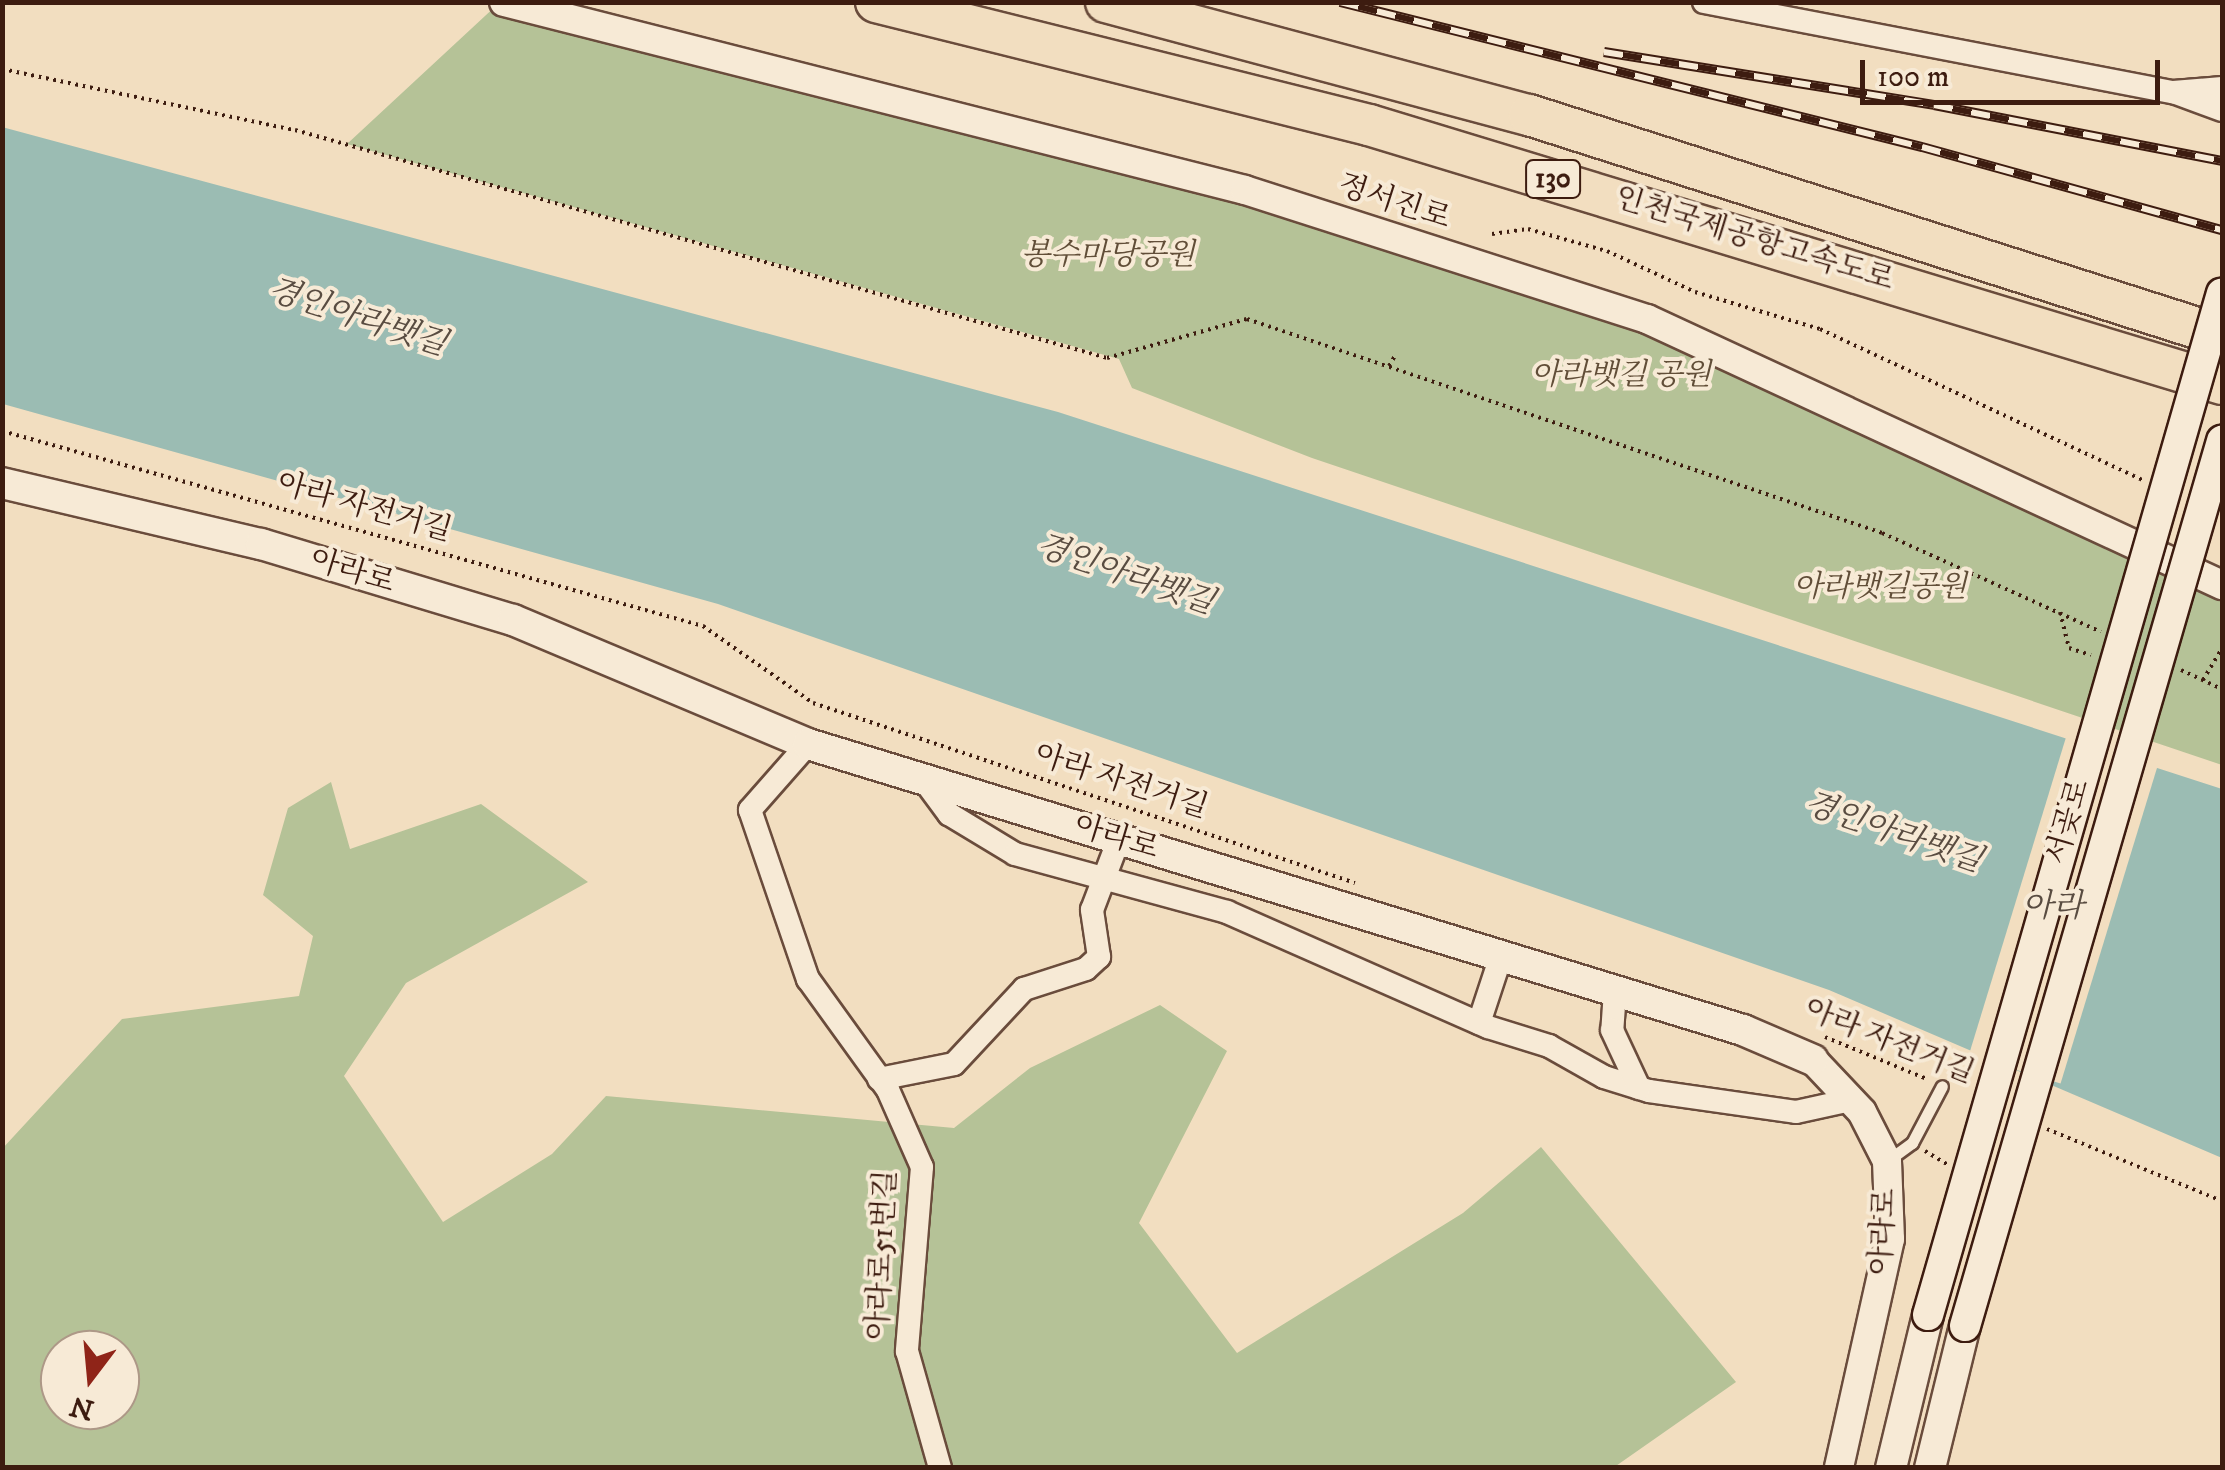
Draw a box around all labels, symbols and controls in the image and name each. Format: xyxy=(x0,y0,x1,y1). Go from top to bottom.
scale bar xyxy=(1865,40,2165,102)
text: 100 m xyxy=(1877,59,1949,96)
road number: 130 xyxy=(1523,156,1583,202)
street label: 정서진로 xyxy=(1333,168,1455,238)
street label: 인천국제공항고속도로 xyxy=(1610,180,1898,300)
park label: 봉수마당공원 xyxy=(1021,238,1195,274)
water label: 경인아라뱃길 xyxy=(263,271,451,365)
park label: 아라뱃길 공원 xyxy=(1531,358,1711,394)
street label: 아라 자전거길 xyxy=(272,466,456,550)
water label: 경인아라뱃길 xyxy=(1031,527,1219,623)
street label: 아라로 xyxy=(305,542,399,602)
park label: 아라뱃길공원 xyxy=(1793,570,1967,606)
street label: 아라 자전거길 xyxy=(1030,737,1212,827)
street label: 서곶로 xyxy=(2040,775,2098,869)
water label: 경인아라뱃길 xyxy=(1799,785,1987,881)
street label: 아라로 xyxy=(1069,808,1163,868)
water label: 아라 xyxy=(2022,888,2084,926)
street label: 아라 자전거길 xyxy=(1799,992,1979,1092)
street label: 아라로51번길 xyxy=(861,1169,905,1341)
street label: 아라로 xyxy=(1864,1188,1904,1276)
north arrow xyxy=(40,1330,140,1430)
text: N xyxy=(66,1387,98,1427)

